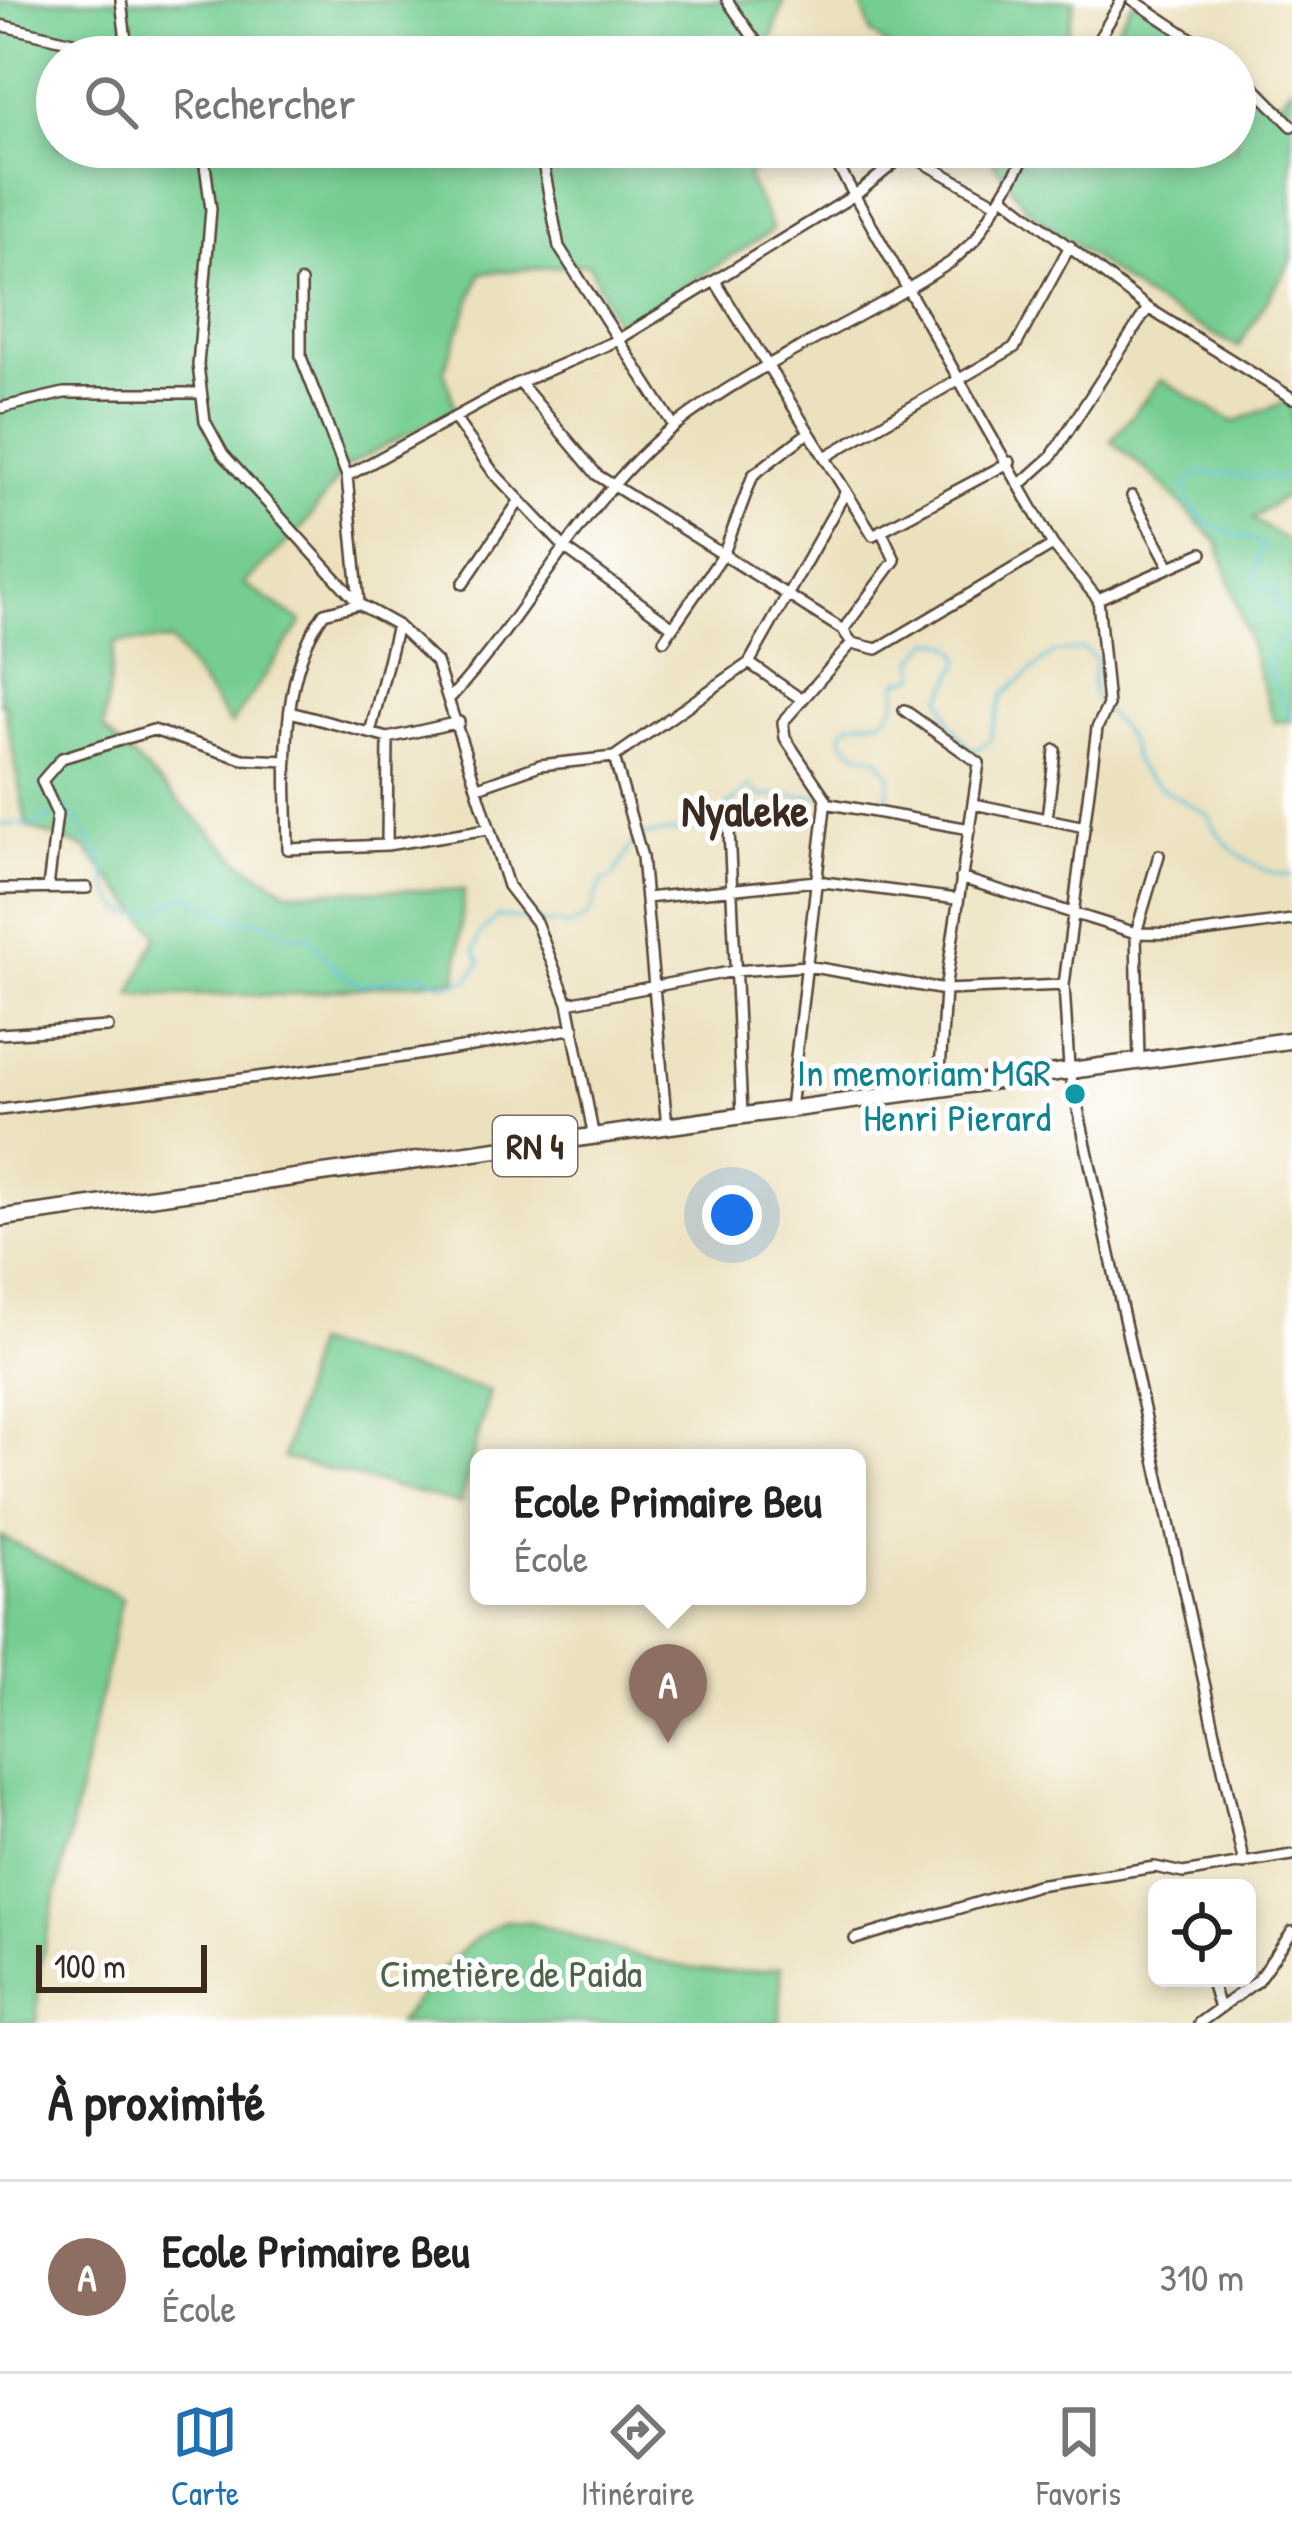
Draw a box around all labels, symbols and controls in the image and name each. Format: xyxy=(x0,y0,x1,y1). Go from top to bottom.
search box xyxy=(36,36,1256,168)
icon: search xyxy=(78,69,144,135)
text: Rechercher xyxy=(174,72,356,133)
district label: Nyaleke xyxy=(681,779,809,841)
place label: In memoriam MGR Henri Pierard xyxy=(797,1045,1051,1143)
marker: In memoriam MGR Henri Pierard xyxy=(1062,1081,1088,1107)
road number: RN 4 xyxy=(493,1116,577,1176)
your location xyxy=(702,1185,762,1245)
popup xyxy=(470,1449,866,1605)
text: Ecole Primaire Beu xyxy=(514,1470,822,1531)
text: École xyxy=(514,1531,588,1584)
pin: A xyxy=(629,1644,707,1743)
map controls xyxy=(1148,1879,1256,1987)
button: locate xyxy=(1148,1879,1256,1987)
scale bar xyxy=(36,1939,207,1992)
text: 100 m xyxy=(54,1944,126,1988)
park label: Cimetière de Paida xyxy=(380,1946,642,1999)
text: À proximité xyxy=(48,2067,265,2136)
text: Ecole Primaire Beu xyxy=(162,2220,469,2281)
text: A xyxy=(77,2250,97,2303)
text: 310 m xyxy=(1159,2250,1244,2303)
text: École xyxy=(162,2281,236,2334)
tab: Carte xyxy=(171,2399,239,2515)
tab: Itinéraire xyxy=(581,2399,695,2515)
tab: Favoris xyxy=(1036,2399,1121,2515)

